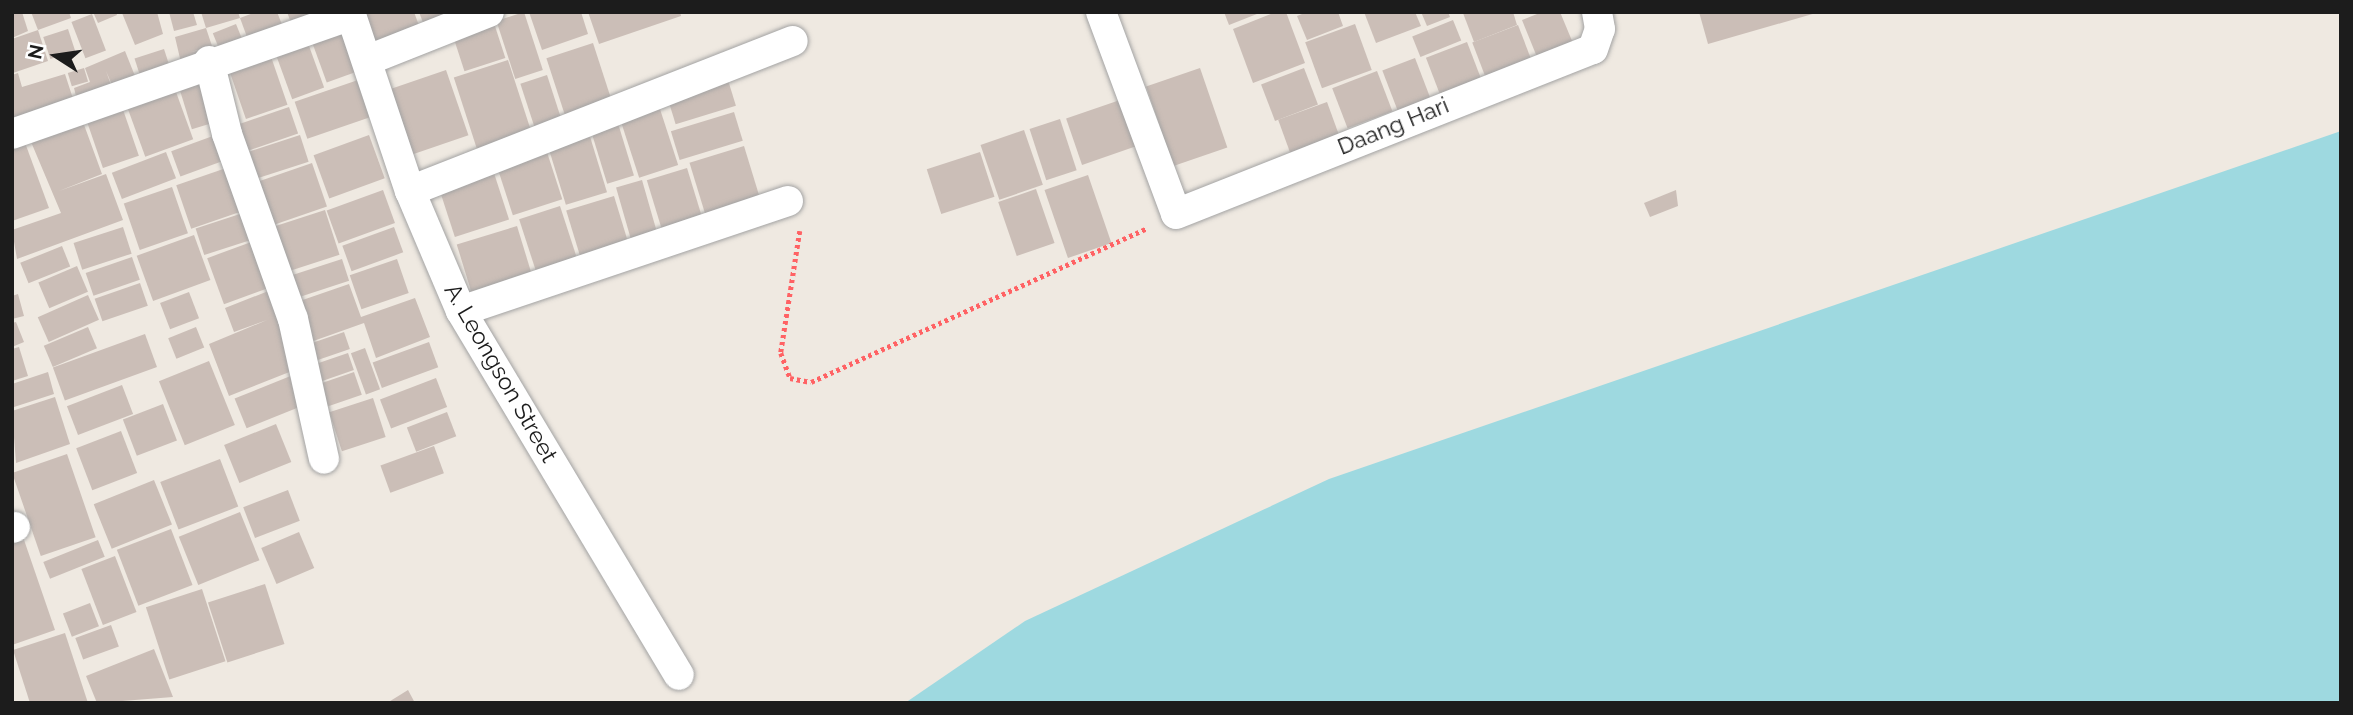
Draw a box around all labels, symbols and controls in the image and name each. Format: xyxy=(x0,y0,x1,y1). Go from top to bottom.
north arrow xyxy=(21,21,91,91)
text: N xyxy=(23,42,48,61)
street label: Daang Hari xyxy=(1333,91,1453,161)
street label: A. Leongson Street xyxy=(439,279,563,467)

